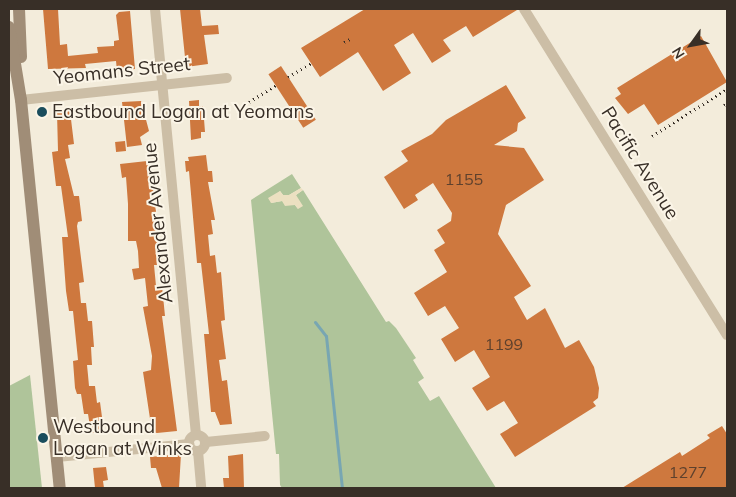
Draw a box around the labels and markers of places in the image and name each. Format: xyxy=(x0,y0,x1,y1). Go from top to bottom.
place label: Eastbound Logan at Yeomans xyxy=(52,101,314,123)
marker: Eastbound Logan at Yeomans xyxy=(36,106,48,118)
place label: Westbound Logan at Winks xyxy=(53,416,192,460)
marker: Westbound Logan at Winks xyxy=(37,432,49,444)

